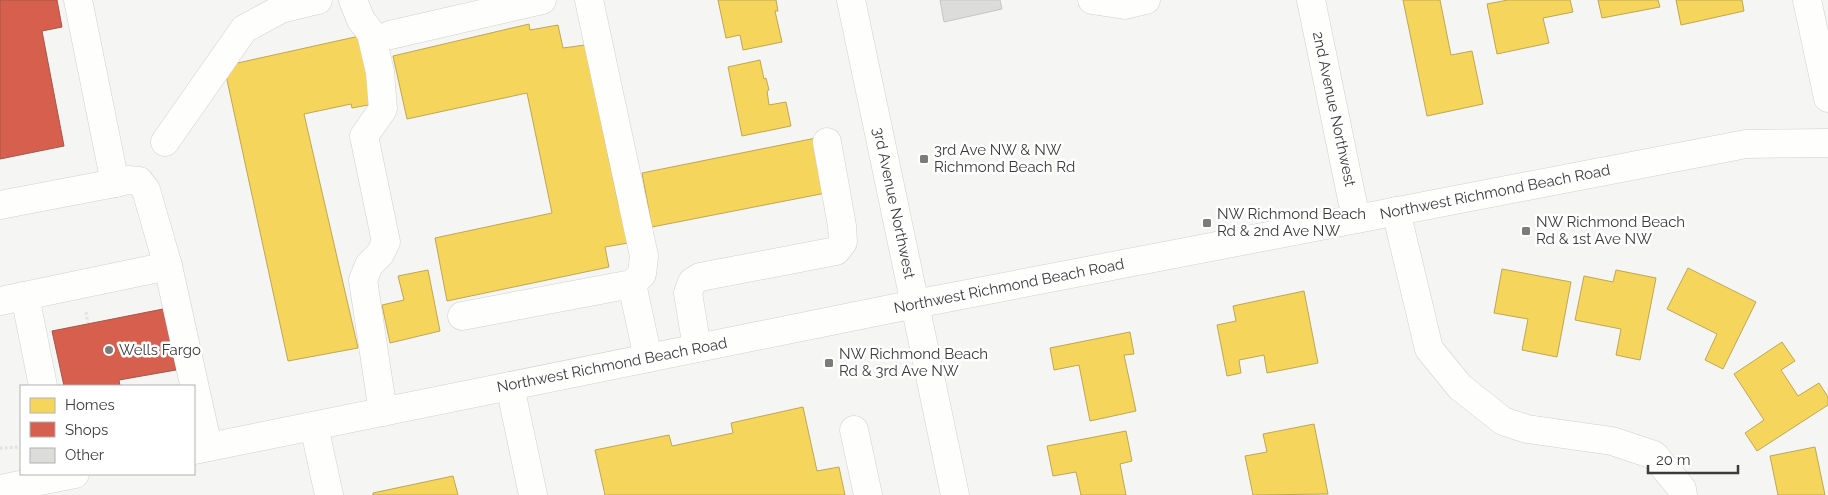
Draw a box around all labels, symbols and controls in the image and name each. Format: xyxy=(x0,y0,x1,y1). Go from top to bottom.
street label: 2nd Avenue Northwest xyxy=(1309,30,1359,188)
street label: 3rd Avenue Northwest xyxy=(869,126,919,280)
place label: 3rd Ave NW & NW Richmond Beach Rd xyxy=(934,141,1075,176)
marker: 3rd Ave NW & NW Richmond Beach Rd xyxy=(918,153,930,165)
street label: Northwest Richmond Beach Road xyxy=(1378,161,1612,223)
place label: NW Richmond Beach Rd & 2nd Ave NW xyxy=(1217,205,1366,240)
place label: NW Richmond Beach Rd & 1st Ave NW xyxy=(1536,213,1685,248)
marker: NW Richmond Beach Rd & 2nd Ave NW xyxy=(1201,217,1213,229)
marker: NW Richmond Beach Rd & 1st Ave NW xyxy=(1520,225,1532,237)
street label: Northwest Richmond Beach Road xyxy=(892,255,1126,317)
street label: Northwest Richmond Beach Road xyxy=(495,334,729,396)
place label: Wells Fargo xyxy=(119,341,201,359)
marker: Wells Fargo xyxy=(103,344,115,356)
place label: NW Richmond Beach Rd & 3rd Ave NW xyxy=(839,345,988,380)
marker: NW Richmond Beach Rd & 3rd Ave NW xyxy=(823,357,835,369)
legend xyxy=(20,385,195,475)
text: Homes xyxy=(65,396,115,414)
text: Shops xyxy=(65,421,108,439)
scale bar xyxy=(1648,442,1738,474)
text: Other xyxy=(65,446,105,464)
text: 20 m xyxy=(1656,451,1691,469)

